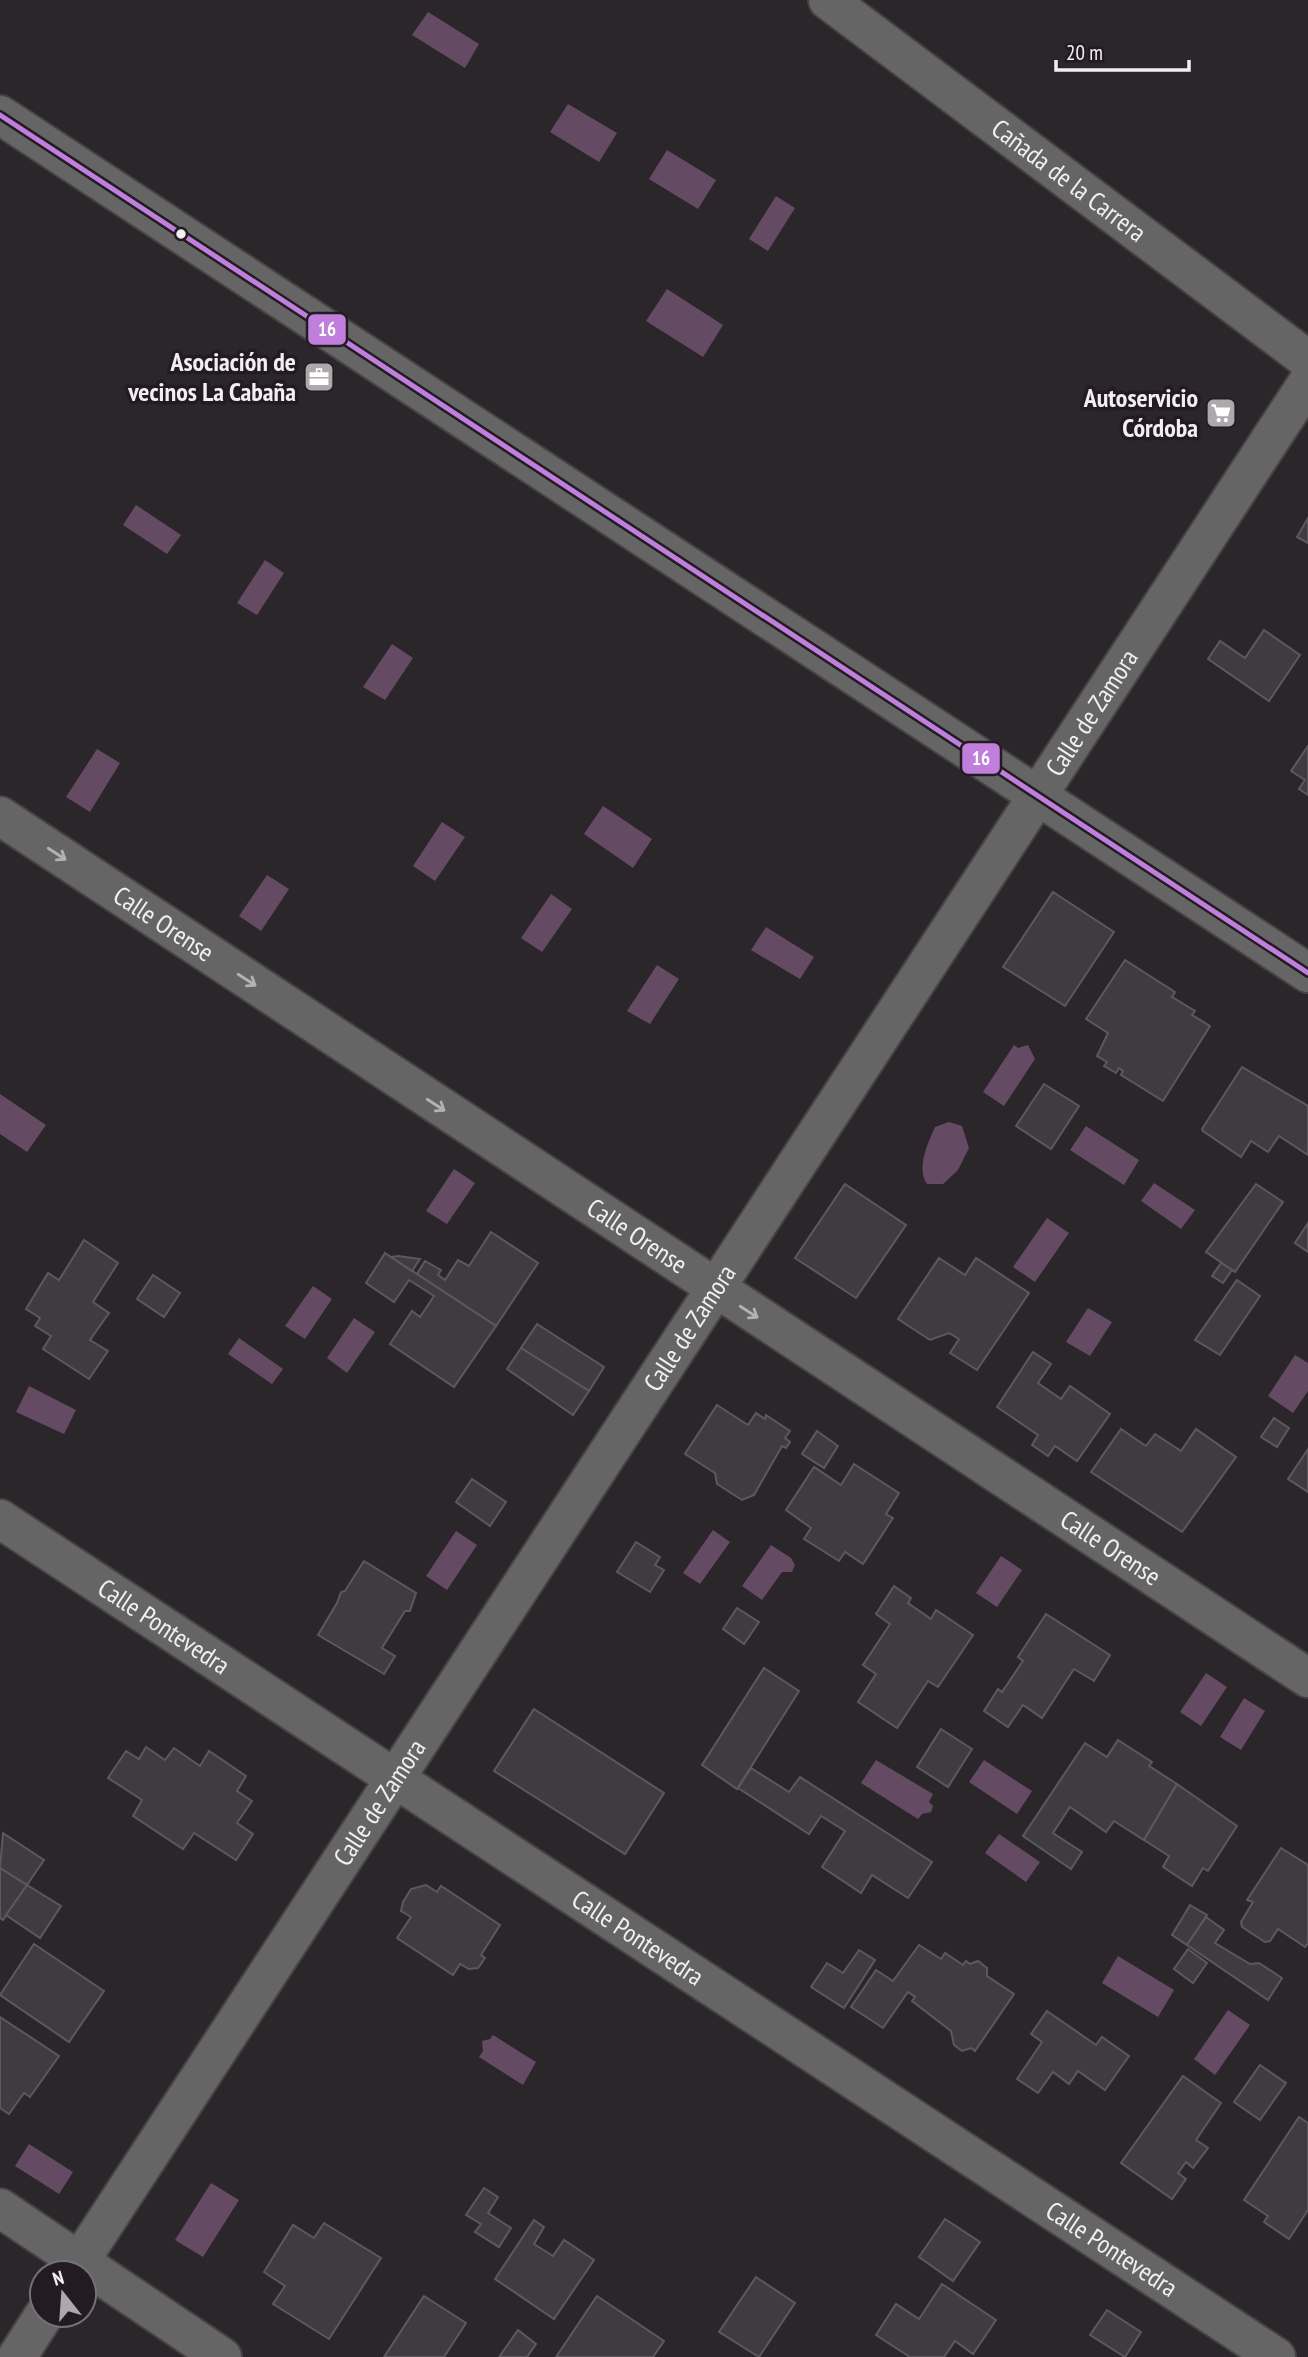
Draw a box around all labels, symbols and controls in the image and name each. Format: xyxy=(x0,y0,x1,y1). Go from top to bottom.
scale bar xyxy=(1056,28,1189,72)
text: 20 m xyxy=(1066,39,1103,66)
street label: Cañada de la Carrera xyxy=(985,111,1153,249)
unlabelled marker xyxy=(174,227,188,241)
line badge: 16 xyxy=(307,313,347,346)
text: 16 xyxy=(318,317,336,341)
place label: Asociación de vecinos La Cabaña xyxy=(127,345,296,408)
office icon: Asociación de vecinos La Cabaña xyxy=(302,360,336,394)
place label: Autoservicio Córdoba xyxy=(1083,381,1198,444)
supermarket icon: Autoservicio Córdoba xyxy=(1204,396,1238,430)
street label: Calle de Zamora xyxy=(1038,643,1145,782)
line badge: 16 xyxy=(961,742,1001,775)
text: 16 xyxy=(972,746,990,770)
one-way arrow xyxy=(47,847,66,861)
street label: Calle Orense xyxy=(107,878,220,968)
one-way arrow xyxy=(236,973,256,987)
one-way arrow xyxy=(426,1098,446,1112)
street label: Calle Orense xyxy=(581,1190,694,1280)
street label: Calle de Zamora xyxy=(636,1258,743,1397)
one-way arrow xyxy=(739,1304,758,1319)
street label: Calle Orense xyxy=(1054,1502,1167,1592)
street label: Calle Pontevedra xyxy=(92,1571,236,1681)
street label: Calle de Zamora xyxy=(326,1733,432,1872)
street label: Calle Pontevedra xyxy=(566,1882,710,1993)
street label: Calle Pontevedra xyxy=(1040,2193,1184,2304)
north arrow xyxy=(28,2259,98,2329)
text: N xyxy=(50,2265,66,2291)

